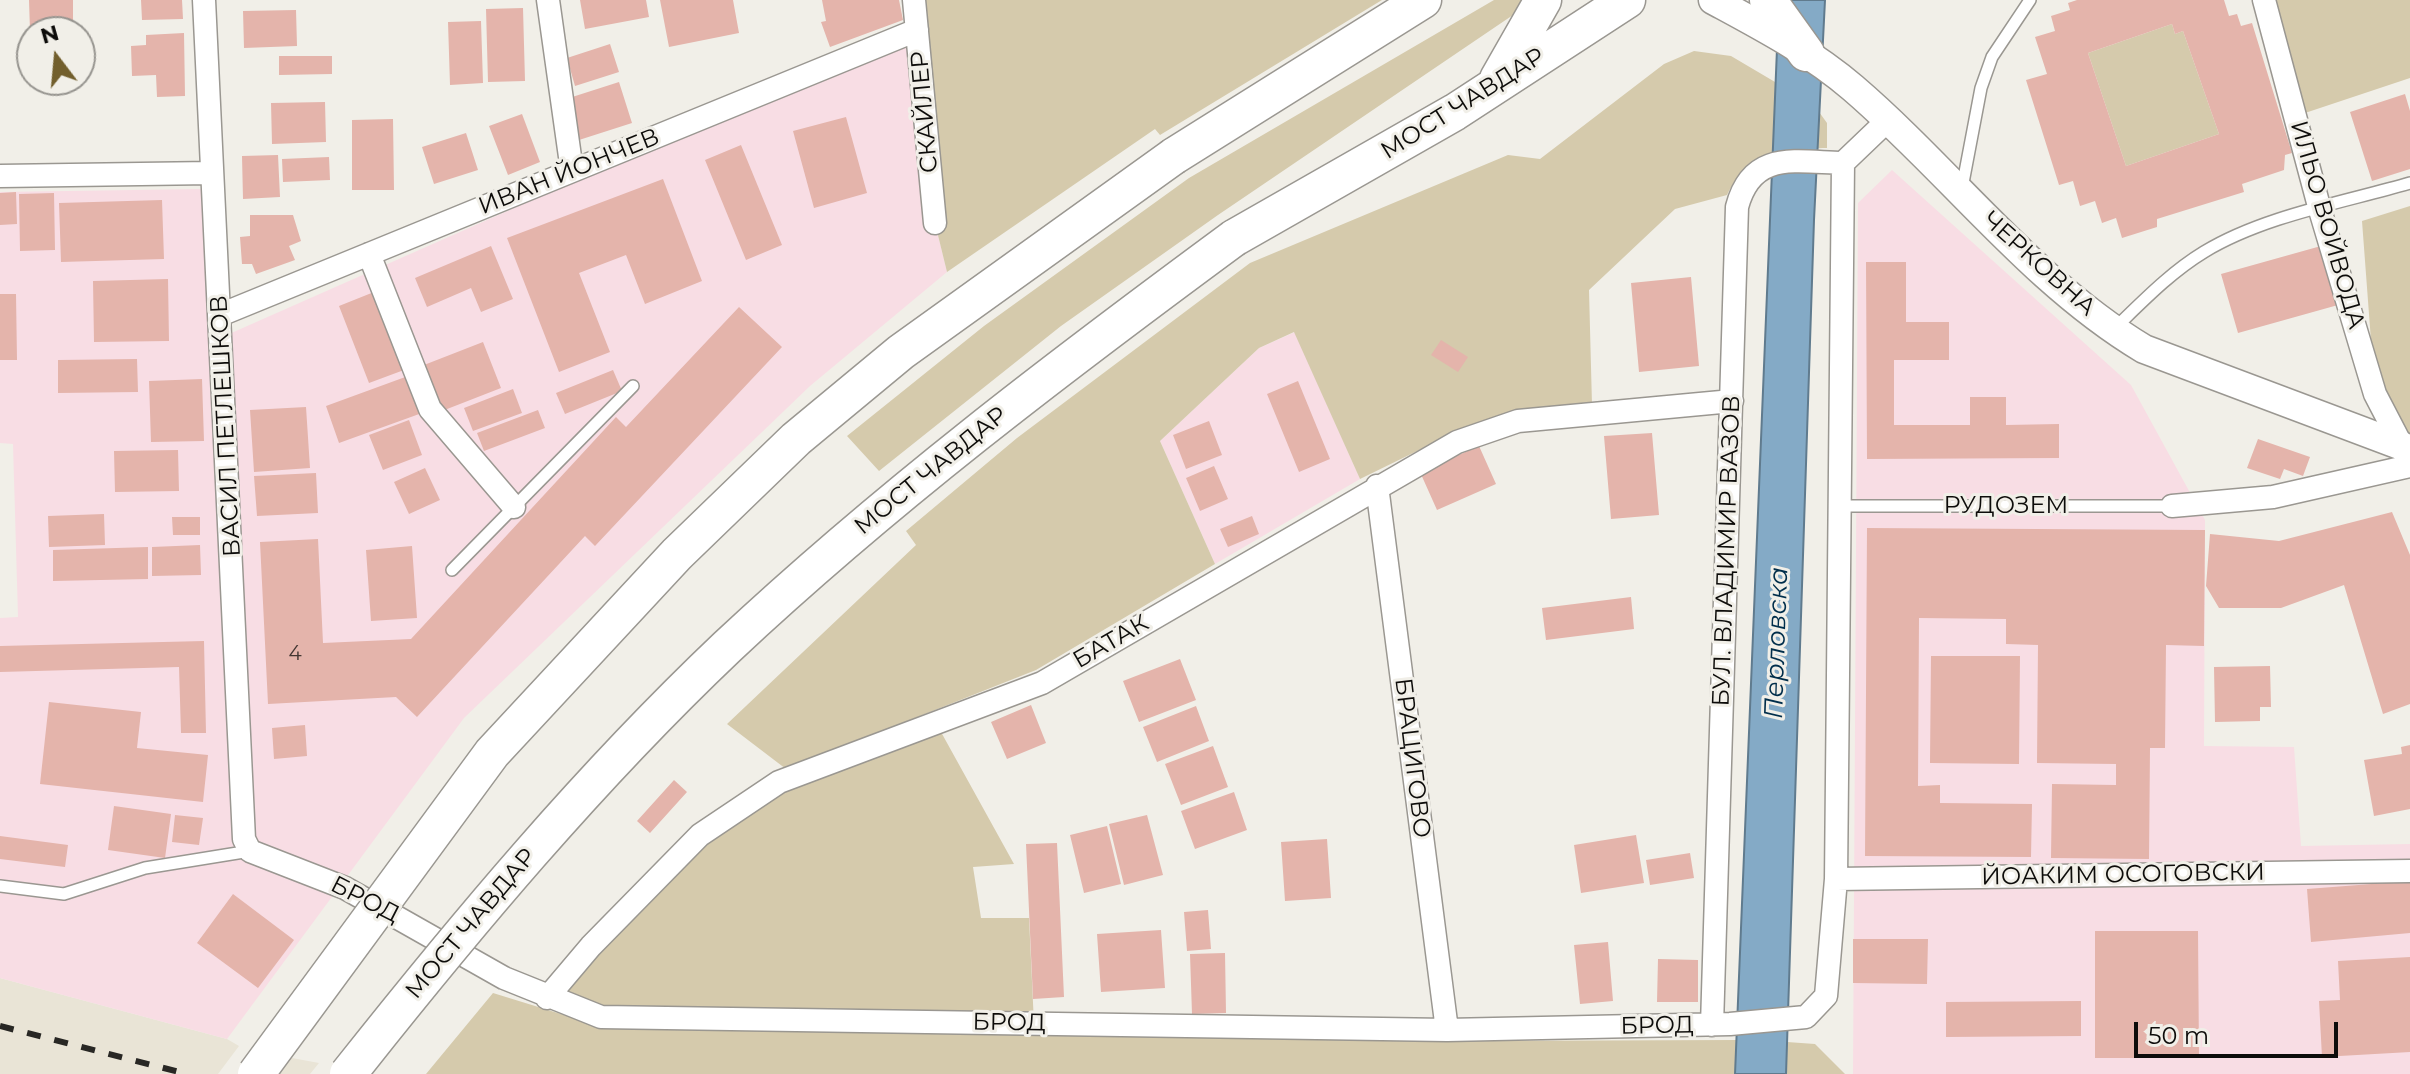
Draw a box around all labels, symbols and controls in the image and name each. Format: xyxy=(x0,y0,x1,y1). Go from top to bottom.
north arrow xyxy=(16,16,96,96)
text: N xyxy=(38,19,62,50)
street label: МОСТ ЧАВДАР xyxy=(1376,42,1550,166)
street label: СКАЙЛЕР xyxy=(905,50,945,174)
street label: ИЛЬО ВОЙВОДА xyxy=(2284,118,2370,332)
street label: ИВАН ЙОНЧЕВ xyxy=(474,123,664,221)
street label: ЧЕРКОВНА xyxy=(1977,206,2101,322)
street label: ВАСИЛ ПЕТЛЕШКОВ xyxy=(205,294,247,558)
street label: БУЛ. ВЛАДИМИР ВАЗОВ xyxy=(1707,395,1747,707)
street label: МОСТ ЧАВДАР xyxy=(849,401,1013,541)
street label: РУДОЗЕМ xyxy=(1944,492,2068,520)
water label: Перловска xyxy=(1759,567,1795,719)
street label: БАТАК xyxy=(1068,609,1154,675)
house number: 4 xyxy=(288,642,302,666)
street label: БРАЦИГОВО xyxy=(1388,676,1436,840)
street label: МОСТ ЧАВДАР xyxy=(400,843,542,1005)
street label: ЙОАКИМ ОСОГОВСКИ xyxy=(1981,858,2265,892)
street label: БРОД xyxy=(326,870,404,930)
scale bar xyxy=(2138,1006,2342,1056)
street label: БРОД xyxy=(972,1008,1046,1038)
street label: БРОД xyxy=(1620,1011,1694,1041)
text: 50 m xyxy=(2148,1021,2209,1050)

